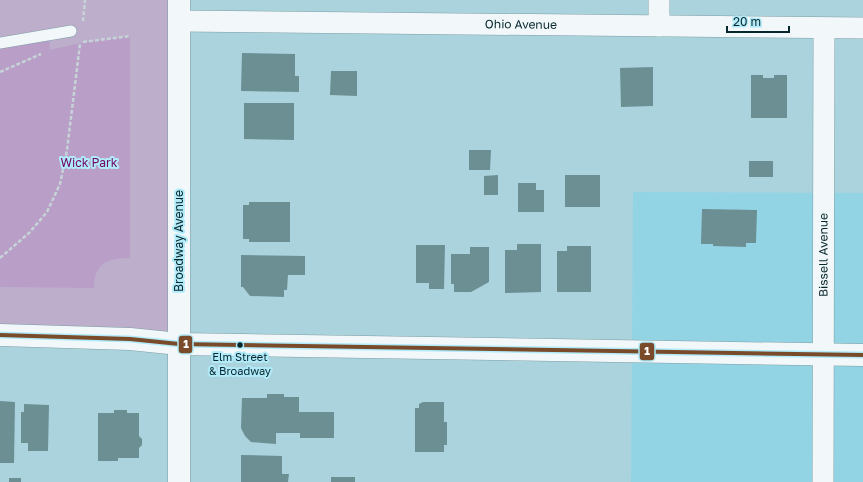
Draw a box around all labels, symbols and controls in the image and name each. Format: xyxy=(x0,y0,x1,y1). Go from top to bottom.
scale bar xyxy=(727,8,789,34)
text: 20 m xyxy=(733,14,761,29)
street label: Ohio Avenue xyxy=(485,16,557,32)
park label: Wick Park xyxy=(60,155,118,170)
street label: Broadway Avenue xyxy=(171,190,186,292)
street label: Bissell Avenue xyxy=(815,213,831,297)
line badge: 1 xyxy=(178,335,193,354)
text: 1 xyxy=(183,337,189,350)
marker: Elm Street & Broadway xyxy=(235,340,245,350)
line badge: 1 xyxy=(639,342,655,361)
text: 1 xyxy=(644,344,650,357)
place label: Elm Street & Broadway xyxy=(209,350,271,377)

